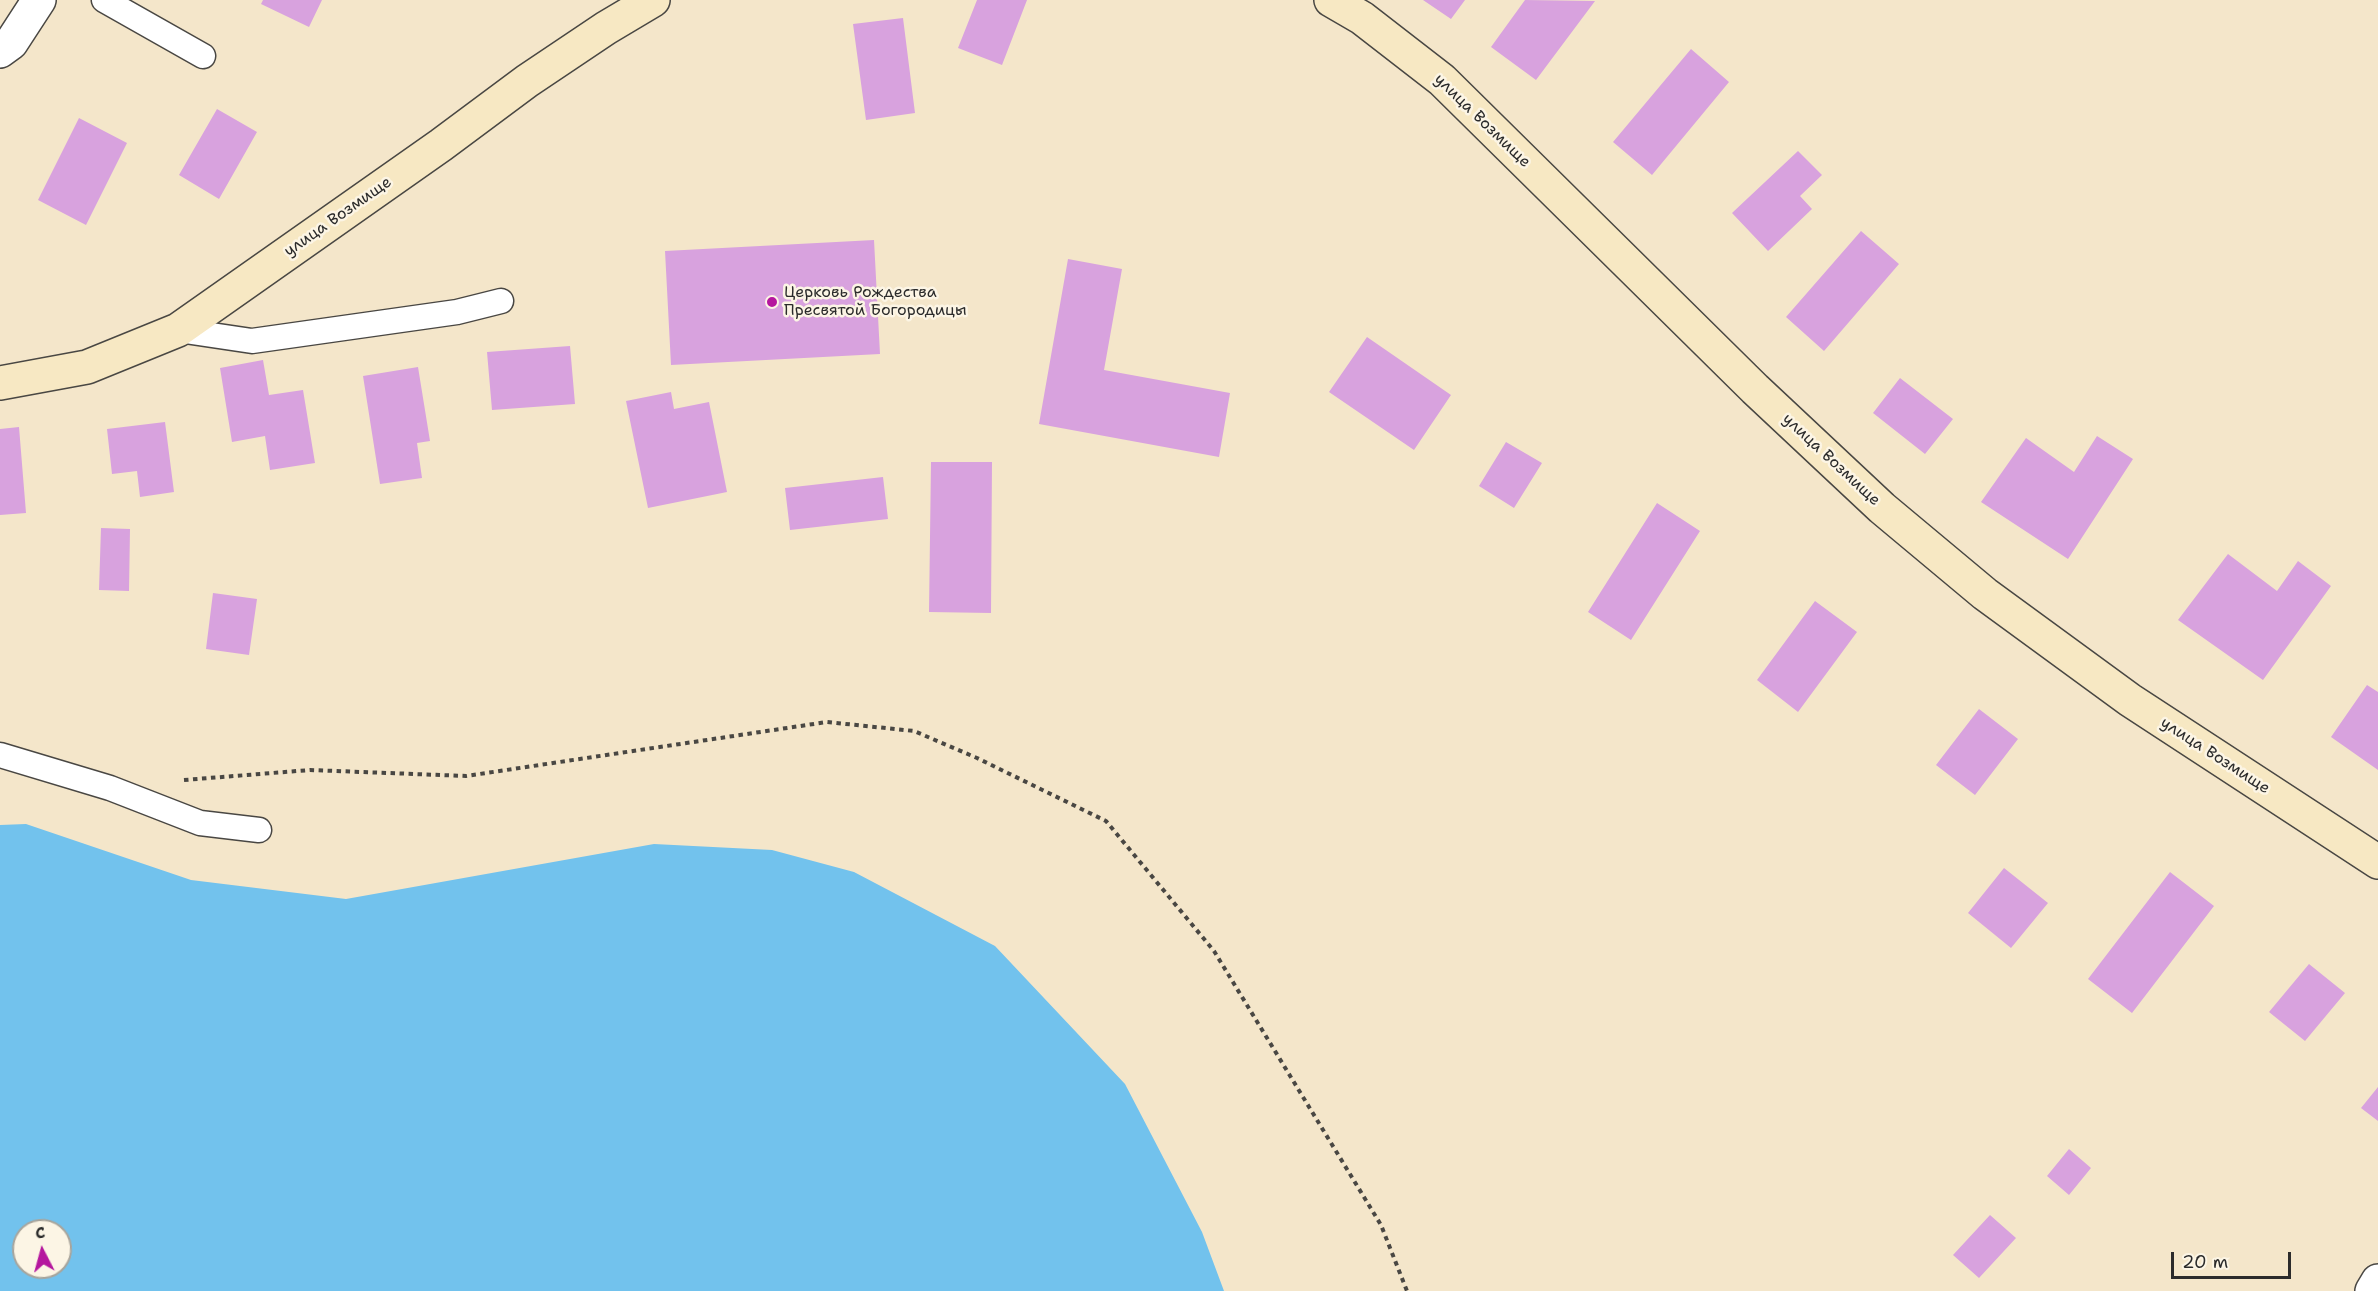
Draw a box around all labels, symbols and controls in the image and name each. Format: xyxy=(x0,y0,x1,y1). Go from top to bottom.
street label: улица Возмище xyxy=(1430,70,1534,172)
street label: улица Возмище xyxy=(281,173,395,261)
place label: Церковь Рождества Пресвятой Богородицы xyxy=(784,283,967,321)
marker: Церковь Рождества Пресвятой Богородицы xyxy=(765,295,779,309)
street label: улица Возмище xyxy=(1778,410,1884,510)
street label: улица Возмище xyxy=(2157,713,2273,799)
north arrow xyxy=(12,1219,72,1279)
text: С xyxy=(34,1222,46,1244)
scale bar xyxy=(2174,1240,2294,1278)
text: 20 m xyxy=(2182,1250,2228,1274)

